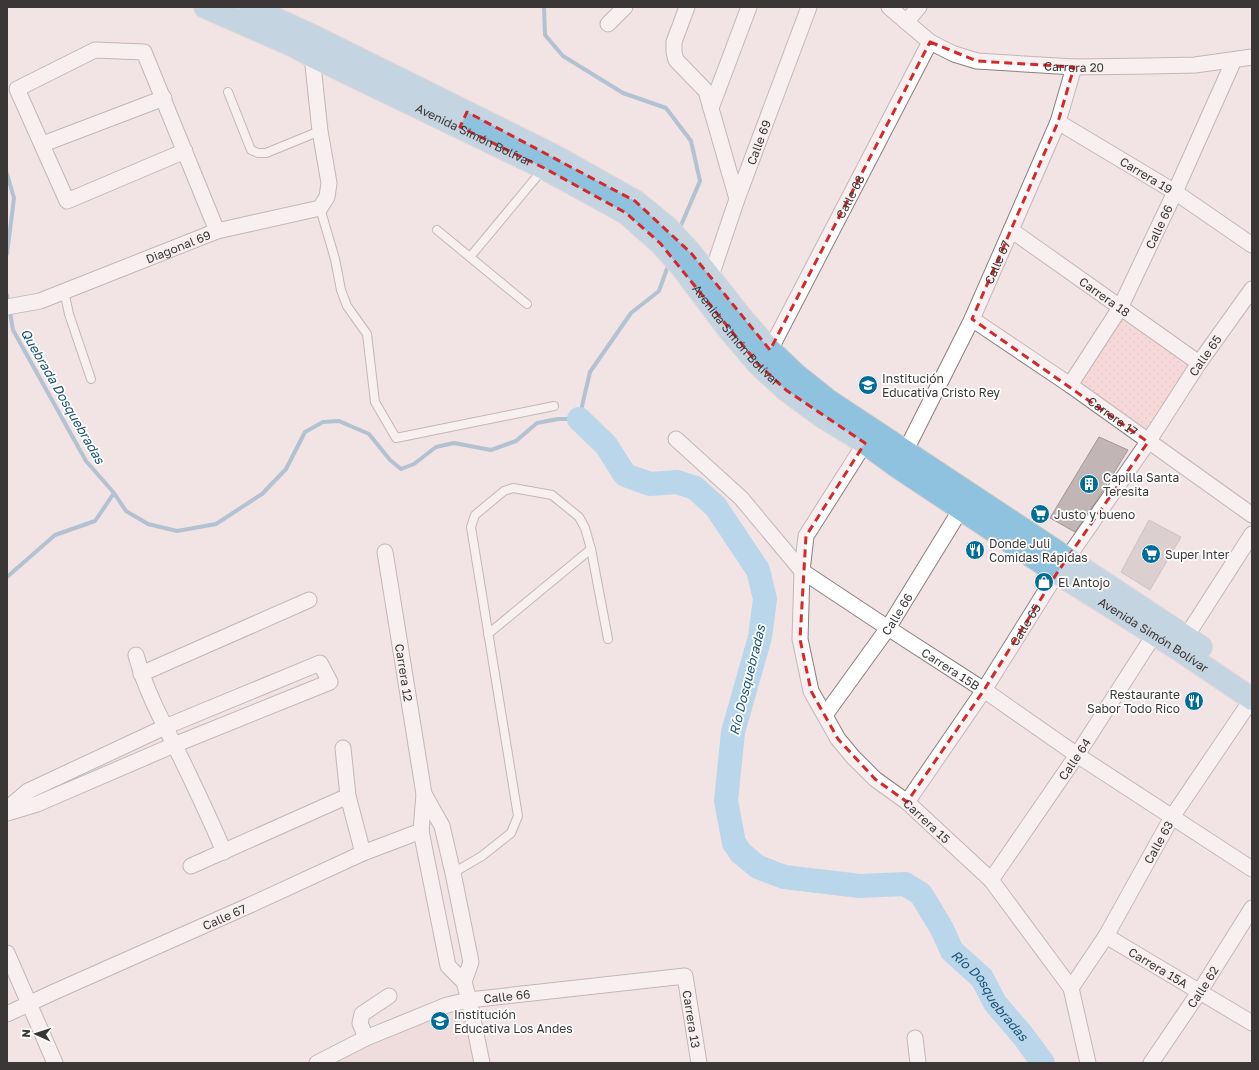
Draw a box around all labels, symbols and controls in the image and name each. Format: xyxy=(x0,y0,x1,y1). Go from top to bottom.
street label: Carrera 20 xyxy=(1044,58,1104,75)
street label: Avenida Simón Bolívar xyxy=(413,100,535,169)
street label: Calle 69 xyxy=(743,118,774,167)
street label: Carrera 19 xyxy=(1117,153,1175,196)
street label: Calle 68 xyxy=(832,172,867,221)
street label: Calle 66 xyxy=(1142,202,1175,251)
street label: Diagonal 69 xyxy=(143,227,213,266)
street label: Calle 67 xyxy=(981,238,1013,286)
street label: Carrera 18 xyxy=(1077,273,1133,319)
street label: Avenida Simón Bolívar xyxy=(690,281,784,389)
water label: Quebrada Dosquebradas xyxy=(18,325,109,467)
street label: Calle 65 xyxy=(1185,332,1224,379)
place label: Institución Educativa Cristo Rey xyxy=(882,371,1000,400)
school or university icon: Institución Educativa Cristo Rey xyxy=(857,374,879,396)
street label: Carrera 17 xyxy=(1085,393,1141,439)
place label: Capilla Santa Teresita xyxy=(1103,470,1179,499)
building icon: Capilla Santa Teresita xyxy=(1078,473,1100,495)
supermarket icon: Justo y bueno xyxy=(1029,503,1051,525)
place label: Justo y bueno xyxy=(1054,507,1135,522)
place label: Donde Juli Comidas Rápidas xyxy=(989,536,1088,565)
restaurant icon: Donde Juli Comidas Rápidas xyxy=(964,539,986,561)
supermarket icon: Super Inter xyxy=(1140,543,1162,565)
place label: Super Inter xyxy=(1165,547,1230,562)
shop icon: El Antojo xyxy=(1033,571,1055,593)
place label: El Antojo xyxy=(1058,575,1110,590)
street label: Calle 66 xyxy=(878,590,915,638)
street label: Avenida Simón Bolívar xyxy=(1096,594,1212,675)
street label: Calle 65 xyxy=(1006,601,1044,648)
water label: Río Dosquebradas xyxy=(726,622,769,737)
street label: Carrera 12 xyxy=(392,642,416,702)
street label: Carrera 15B xyxy=(919,644,983,693)
place label: Restaurante Sabor Todo Rico xyxy=(1087,687,1180,716)
restaurant icon: Restaurante Sabor Todo Rico xyxy=(1183,690,1205,712)
street label: Calle 64 xyxy=(1055,735,1093,783)
street label: Carrera 15 xyxy=(901,795,954,846)
street label: Calle 63 xyxy=(1140,818,1176,866)
street label: Calle 67 xyxy=(200,900,248,933)
street label: Carrera 15A xyxy=(1126,944,1191,991)
water label: Río Dosquebradas xyxy=(948,947,1032,1045)
street label: Calle 62 xyxy=(1183,963,1221,1010)
street label: Calle 66 xyxy=(483,986,531,1006)
street label: Carrera 13 xyxy=(680,989,704,1049)
place label: Institución Educativa Los Andes xyxy=(454,1007,573,1036)
school or university icon: Institución Educativa Los Andes xyxy=(429,1010,451,1032)
north arrow xyxy=(16,1014,56,1054)
text: N xyxy=(19,1029,32,1038)

